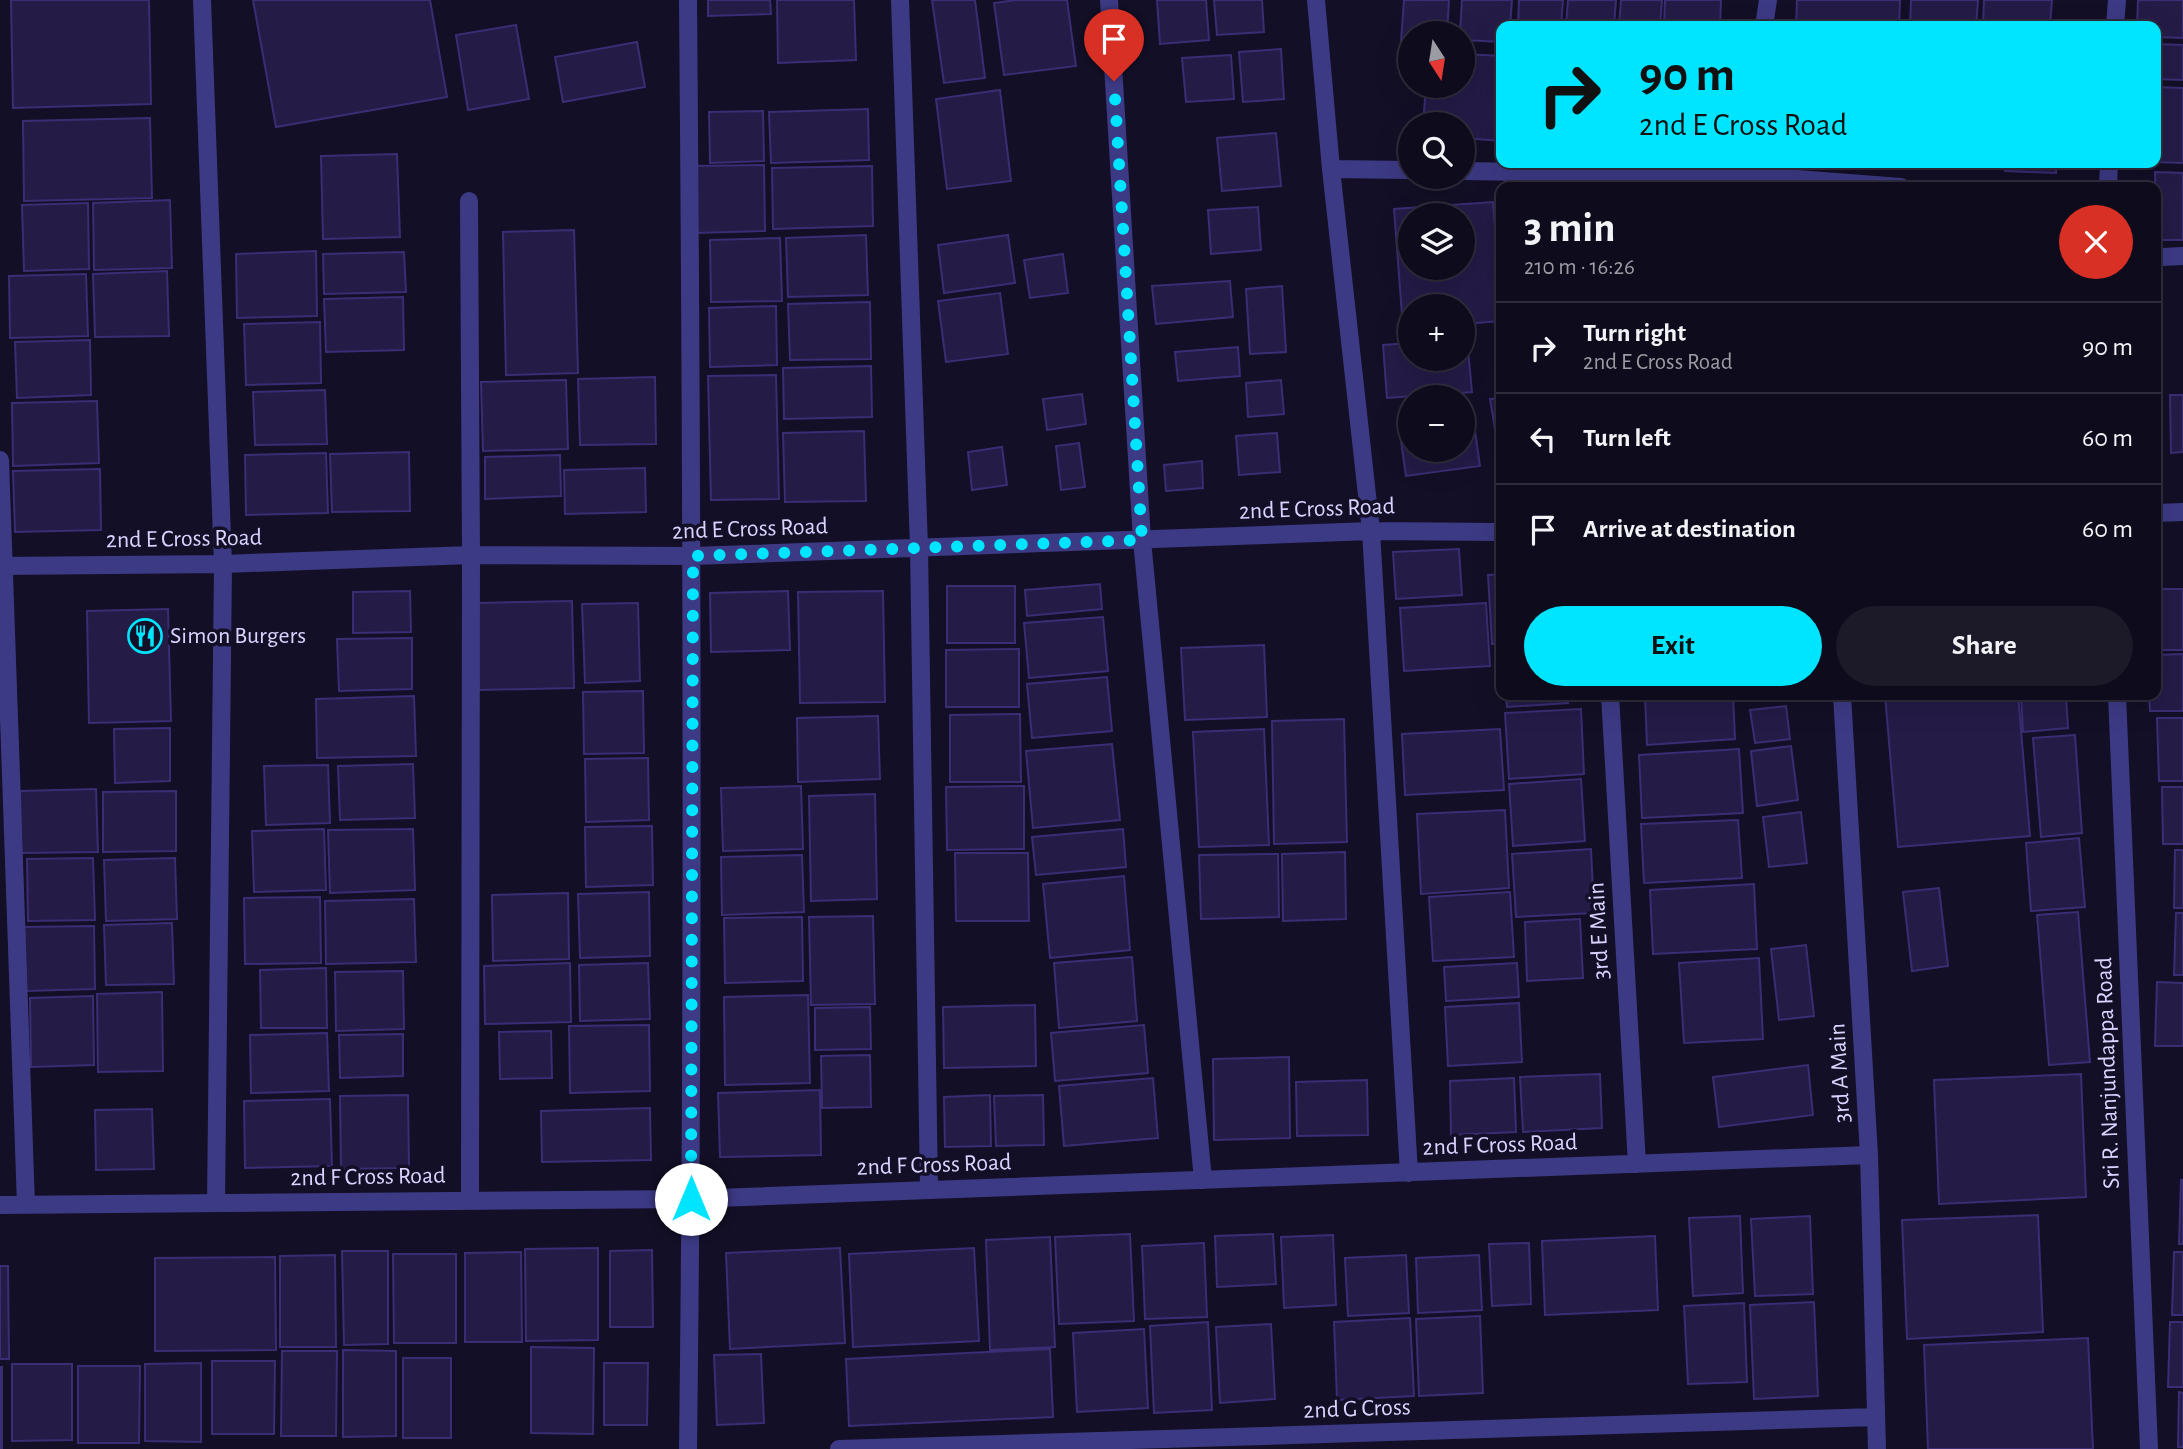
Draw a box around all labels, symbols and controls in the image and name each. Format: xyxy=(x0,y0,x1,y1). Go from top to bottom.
pin xyxy=(1084,9,1144,81)
icon: arrive xyxy=(1095,20,1133,58)
north arrow xyxy=(1398,21,1475,98)
map controls xyxy=(1398,21,1475,462)
icon: right xyxy=(1524,49,1615,140)
text: 90 m xyxy=(1639,51,1735,100)
text: 2nd E Cross Road xyxy=(1639,109,1847,141)
button: search xyxy=(1398,112,1475,189)
button: layers xyxy=(1398,203,1475,280)
button: close xyxy=(2059,205,2133,279)
text: 3 min xyxy=(1524,207,1616,249)
text: 210 m · 16:26 xyxy=(1524,256,1635,279)
button: + xyxy=(1398,294,1475,371)
text: Turn right xyxy=(1583,320,1686,346)
icon: right xyxy=(1524,329,1562,367)
text: 90 m xyxy=(2082,334,2133,360)
text: 2nd E Cross Road xyxy=(1583,351,1733,374)
button: − xyxy=(1398,385,1475,462)
icon: left xyxy=(1524,420,1562,458)
text: Turn left xyxy=(1583,425,1671,451)
text: 60 m xyxy=(2082,425,2133,451)
street label: 2nd E Cross Road xyxy=(1239,494,1395,524)
icon: arrive xyxy=(1524,511,1562,549)
street label: 2nd E Cross Road xyxy=(672,514,828,544)
text: Arrive at destination xyxy=(1583,516,1796,542)
text: 60 m xyxy=(2082,516,2133,542)
street label: 2nd E Cross Road xyxy=(106,526,262,552)
button: Exit xyxy=(1524,606,1822,686)
button: Share xyxy=(1836,606,2133,686)
restaurant icon: Simon Burgers xyxy=(126,617,164,655)
place label: Simon Burgers xyxy=(170,624,306,648)
street label: 3rd E Main xyxy=(1584,882,1614,980)
street label: Sri R. Nanjundappa Road xyxy=(2092,957,2124,1189)
street label: 3rd A Main xyxy=(1825,1023,1855,1123)
street label: 2nd F Cross Road xyxy=(1422,1130,1578,1160)
street label: 2nd F Cross Road xyxy=(856,1150,1012,1180)
position arrow xyxy=(654,1162,728,1236)
street label: 2nd F Cross Road xyxy=(290,1164,446,1190)
street label: 2nd G Cross xyxy=(1303,1395,1411,1423)

